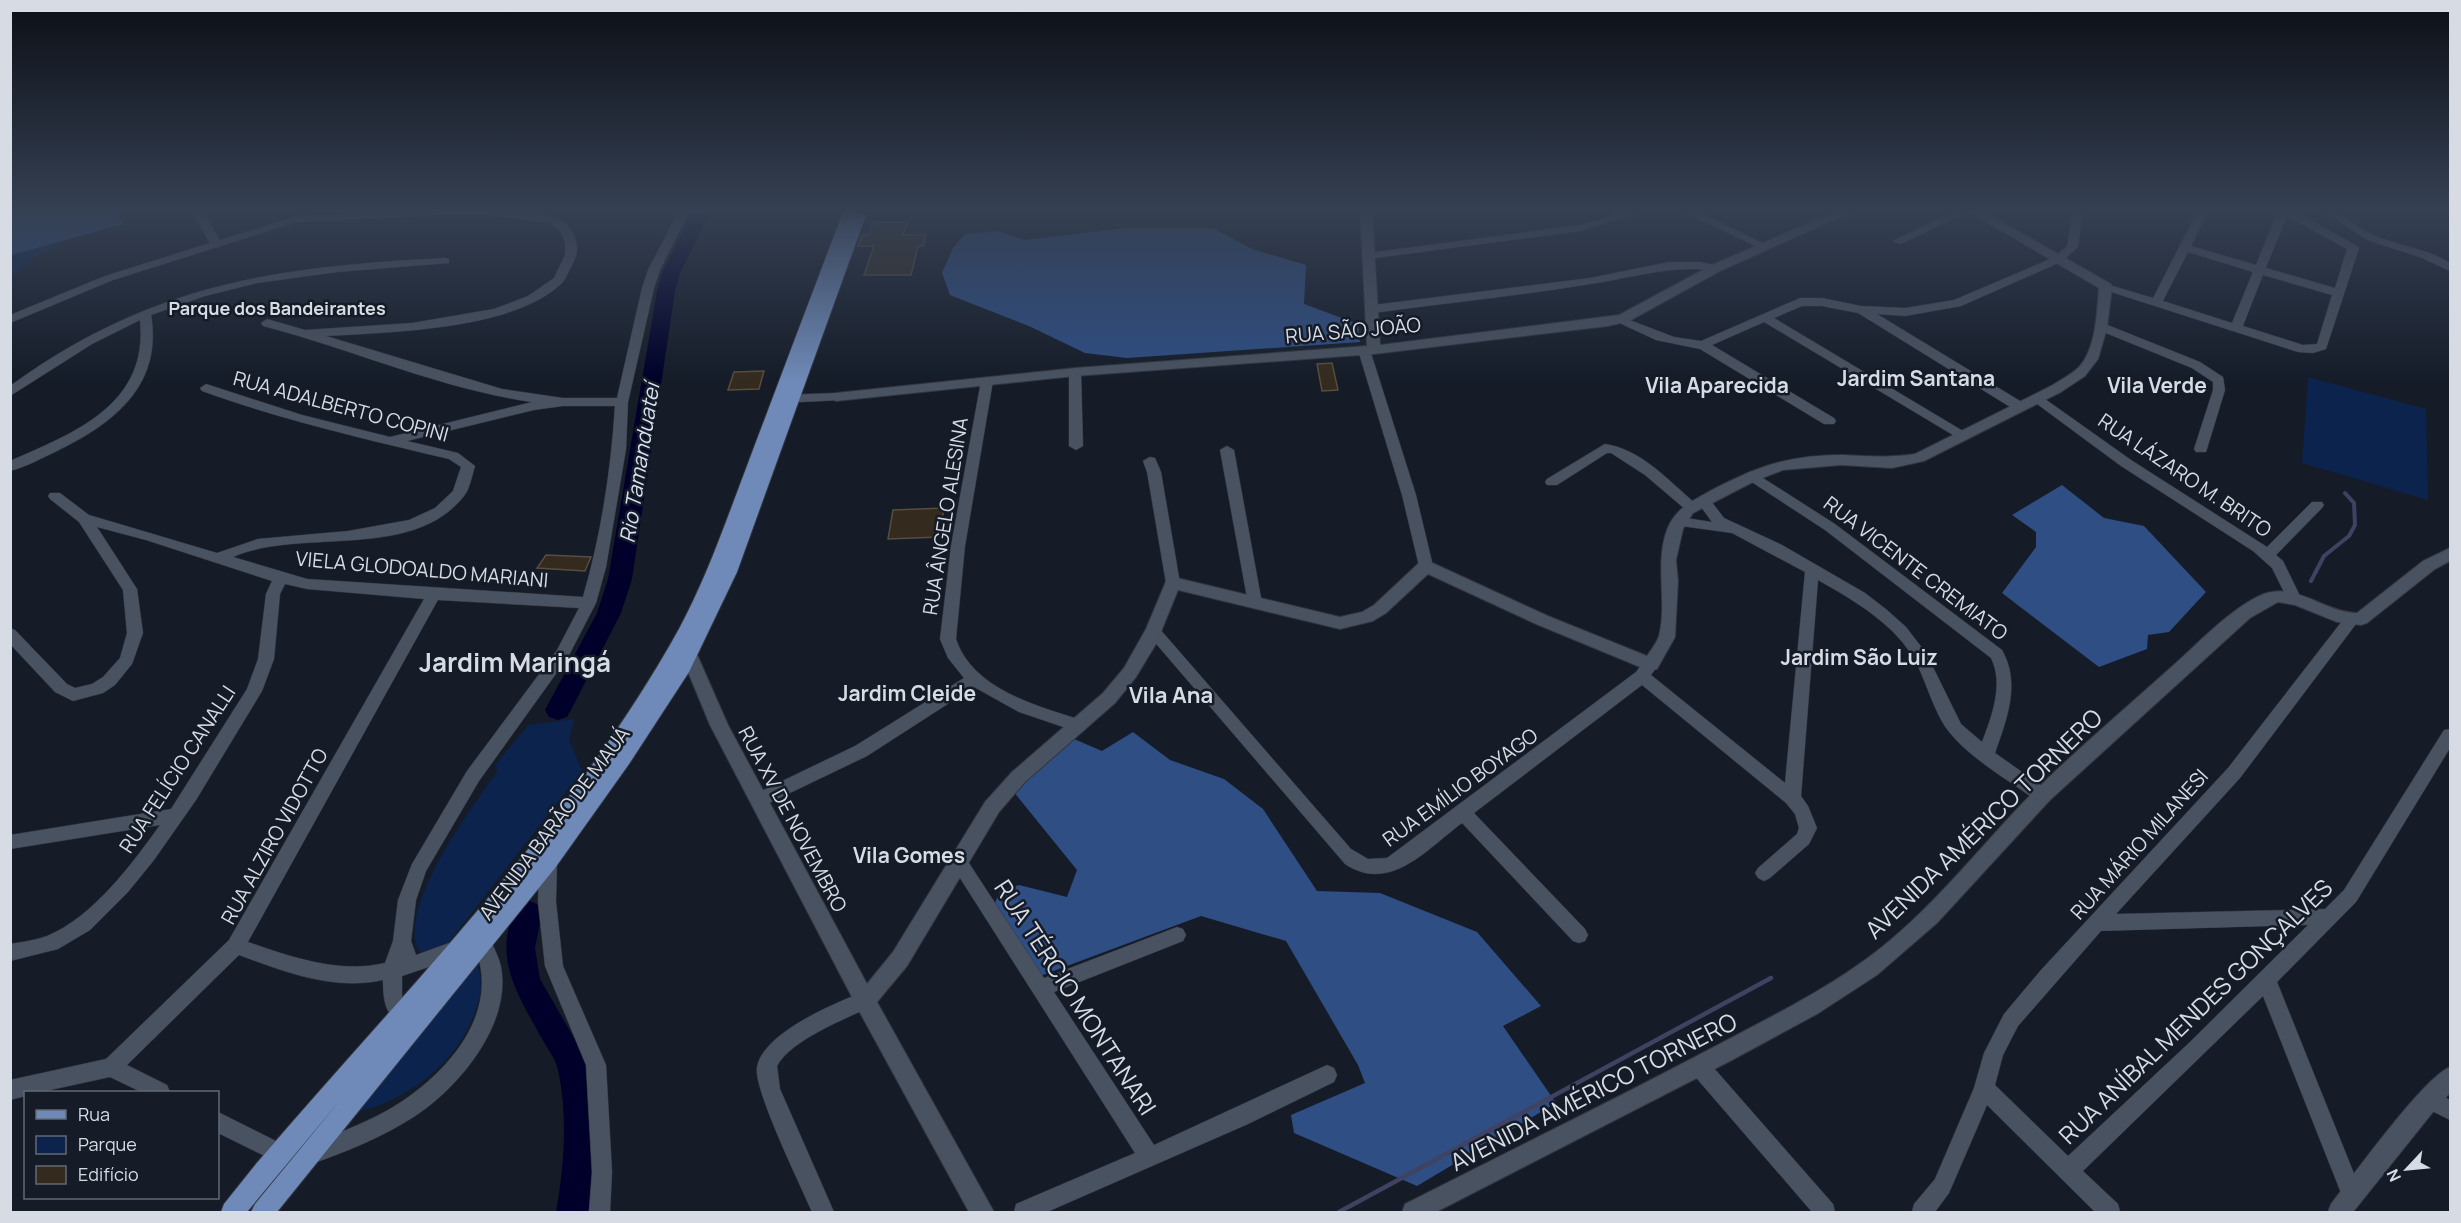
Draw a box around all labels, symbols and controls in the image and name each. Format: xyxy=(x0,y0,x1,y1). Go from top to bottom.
district label: Parque dos Bandeirantes xyxy=(168,296,386,320)
street label: RUA SÃO JOÃO xyxy=(1284,311,1422,349)
street label: RUA ADALBERTO COPINI xyxy=(230,364,452,448)
district label: Jardim Santana xyxy=(1837,364,1995,392)
district label: Vila Aparecida xyxy=(1645,371,1789,399)
district label: Vila Verde xyxy=(2107,371,2207,399)
water label: Rio Tamanduateí xyxy=(613,377,666,545)
street label: RUA LÁZARO M. BRITO xyxy=(2093,407,2277,543)
street label: RUA ÂNGELO ALESINA xyxy=(916,415,974,617)
street label: RUA VICENTE CREMIATO xyxy=(1818,490,2014,646)
street label: VIELA GLODOALDO MARIANI xyxy=(295,545,549,593)
district label: Jardim São Luiz xyxy=(1780,643,1938,671)
district label: Jardim Maringá xyxy=(419,644,611,680)
district label: Jardim Cleide xyxy=(838,679,976,707)
street label: RUA FELÍCIO CANALLI xyxy=(113,680,241,858)
district label: Vila Ana xyxy=(1129,680,1213,710)
street label: AVENIDA AMÉRICO TORNERO xyxy=(1857,701,2109,945)
street label: AVENIDA BARÃO DE MAUÁ xyxy=(472,721,636,925)
street label: RUA XV DE NOVEMBRO xyxy=(733,721,853,917)
street label: RUA EMÍLIO BOYAGO xyxy=(1377,722,1543,852)
street label: RUA ALZIRO VIDOTTO xyxy=(214,743,334,929)
street label: RUA MÁRIO MILANESI xyxy=(2064,763,2214,925)
district label: Vila Gomes xyxy=(853,841,965,869)
street label: RUA ANÍBAL MENDES GONÇALVES xyxy=(2051,871,2339,1151)
street label: RUA TÉRCIO MONTANARI xyxy=(987,873,1165,1121)
street label: AVENIDA AMÉRICO TORNERO xyxy=(1444,1004,1742,1178)
legend xyxy=(24,1091,219,1199)
text: Rua xyxy=(78,1102,110,1126)
text: Parque xyxy=(78,1132,137,1156)
north arrow xyxy=(2377,1139,2437,1199)
text: Edifício xyxy=(78,1162,139,1186)
text: N xyxy=(2381,1166,2406,1186)

